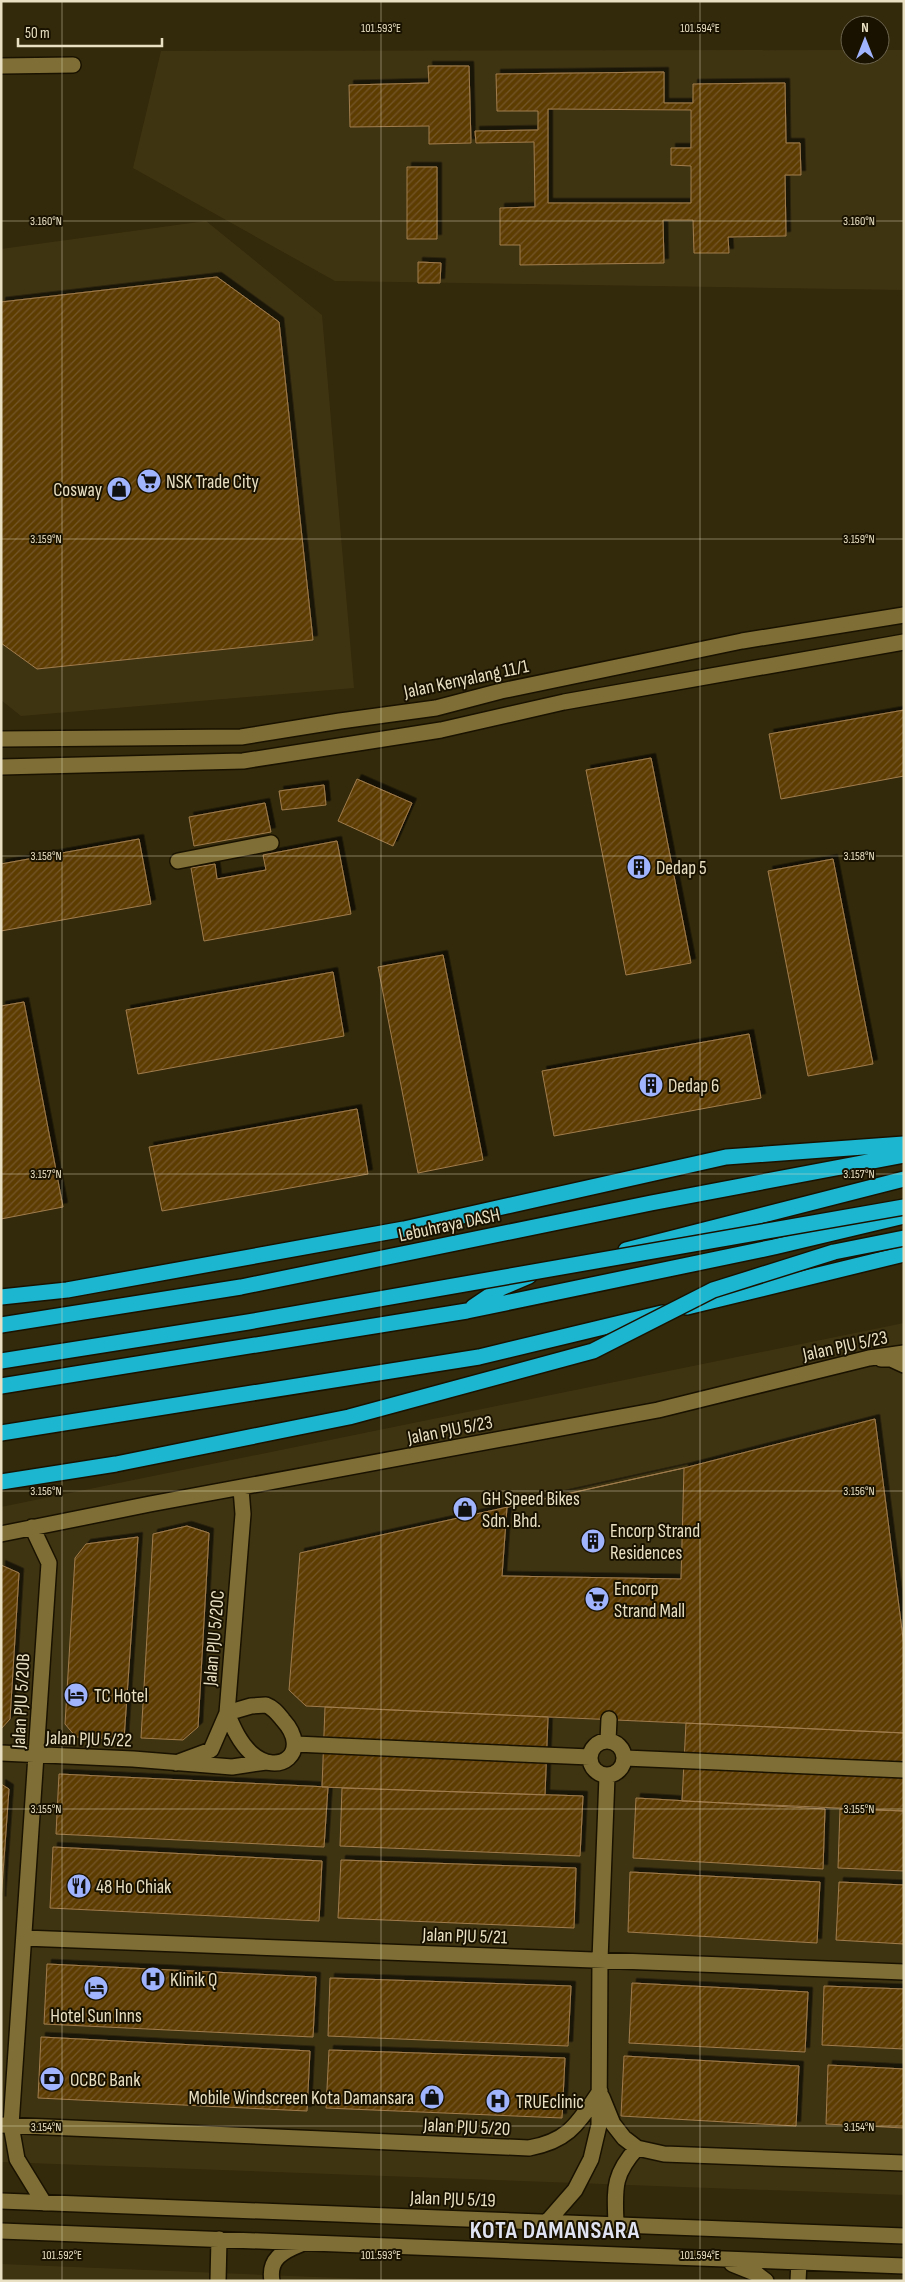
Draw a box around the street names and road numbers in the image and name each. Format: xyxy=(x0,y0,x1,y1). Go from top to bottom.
street label: Jalan Kenyalang 11/1 xyxy=(401,655,531,704)
street label: Lebuhraya DASH xyxy=(396,1203,502,1247)
street label: Jalan PJU 5/23 xyxy=(800,1326,890,1367)
street label: Jalan PJU 5/23 xyxy=(405,1411,495,1450)
street label: Jalan PJU 5/20C xyxy=(199,1589,230,1688)
street label: Jalan PJU 5/20B xyxy=(7,1653,35,1750)
street label: Jalan PJU 5/22 xyxy=(45,1726,132,1752)
street label: Jalan PJU 5/21 xyxy=(421,1923,508,1949)
street label: Jalan PJU 5/20 xyxy=(422,2114,511,2141)
street label: Jalan PJU 5/19 xyxy=(409,2186,496,2212)

